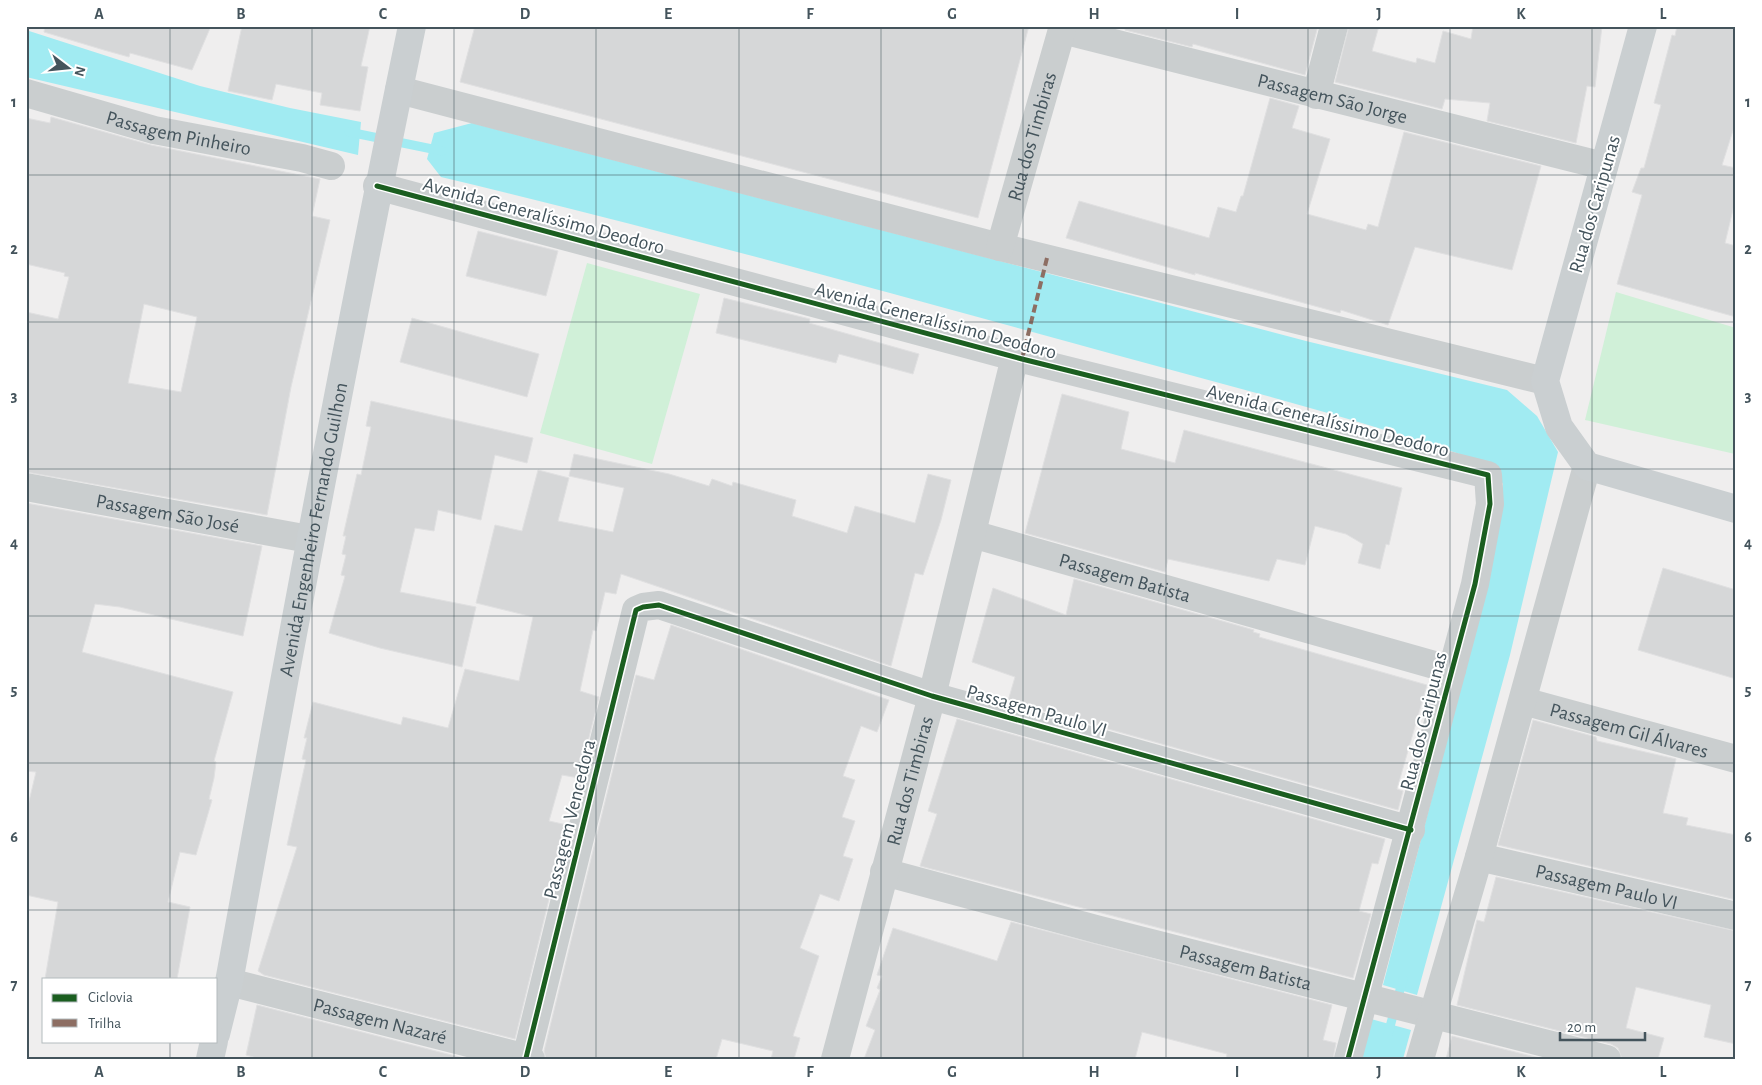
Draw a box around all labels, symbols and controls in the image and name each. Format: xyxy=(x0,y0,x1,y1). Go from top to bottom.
text: A xyxy=(94,6,104,22)
text: B xyxy=(236,6,246,22)
text: C xyxy=(379,6,388,22)
text: D xyxy=(520,6,531,22)
text: E xyxy=(664,6,672,22)
text: F xyxy=(806,6,814,22)
text: G xyxy=(947,6,957,22)
text: H xyxy=(1088,6,1100,22)
text: I xyxy=(1235,6,1239,22)
text: J xyxy=(1376,6,1382,22)
text: K xyxy=(1516,6,1526,22)
text: L xyxy=(1660,6,1667,22)
north arrow xyxy=(42,42,92,92)
text: N xyxy=(71,65,88,78)
street label: Rua dos Timbiras xyxy=(1005,70,1060,203)
street label: Passagem São Jorge xyxy=(1255,70,1409,127)
text: 1 xyxy=(11,94,17,110)
text: 1 xyxy=(1745,94,1751,110)
street label: Passagem Pinheiro xyxy=(104,108,253,159)
street label: Rua dos Caripunas xyxy=(1566,133,1624,275)
street label: Avenida Generalíssimo Deodoro xyxy=(421,174,667,258)
text: 2 xyxy=(10,241,18,257)
text: 2 xyxy=(1744,241,1752,257)
street label: Avenida Generalíssimo Deodoro xyxy=(813,279,1059,363)
street label: Avenida Engenheiro Fernando Guilhon xyxy=(276,381,351,678)
street label: Avenida Generalíssimo Deodoro xyxy=(1204,381,1451,461)
text: 3 xyxy=(11,388,18,404)
text: 3 xyxy=(1745,388,1752,404)
street label: Passagem São José xyxy=(94,491,241,537)
text: 4 xyxy=(10,535,18,551)
text: 4 xyxy=(1744,535,1752,551)
street label: Passagem Batista xyxy=(1057,550,1193,606)
street label: Rua dos Caripunas xyxy=(1397,650,1451,793)
street label: Passagem Paulo VI xyxy=(964,681,1109,741)
text: 5 xyxy=(11,682,18,698)
text: 5 xyxy=(1745,682,1752,698)
street label: Passagem Gil Álvares xyxy=(1547,700,1710,762)
street label: Rua dos Timbiras xyxy=(883,714,937,848)
street label: Passagem Vencedora xyxy=(540,737,599,901)
text: 6 xyxy=(10,829,18,845)
text: 6 xyxy=(1744,829,1752,845)
street label: Passagem Paulo VI xyxy=(1533,861,1680,913)
street label: Passagem Batista xyxy=(1177,942,1314,994)
text: 7 xyxy=(11,977,18,993)
text: 7 xyxy=(1745,977,1752,993)
legend xyxy=(42,978,218,1042)
text: Ciclovia xyxy=(88,990,133,1005)
street label: Passagem Nazaré xyxy=(311,995,449,1048)
scale bar xyxy=(1560,1010,1644,1042)
text: Trilha xyxy=(88,1016,121,1031)
text: 20 m xyxy=(1567,1020,1596,1035)
text: A xyxy=(94,1064,104,1080)
text: B xyxy=(236,1064,246,1080)
text: C xyxy=(379,1064,388,1080)
text: D xyxy=(520,1064,531,1080)
text: E xyxy=(664,1064,672,1080)
text: F xyxy=(806,1064,814,1080)
text: G xyxy=(947,1064,957,1080)
text: H xyxy=(1088,1064,1100,1080)
text: I xyxy=(1235,1064,1239,1080)
text: J xyxy=(1376,1064,1382,1080)
text: K xyxy=(1516,1064,1526,1080)
text: L xyxy=(1660,1064,1667,1080)

